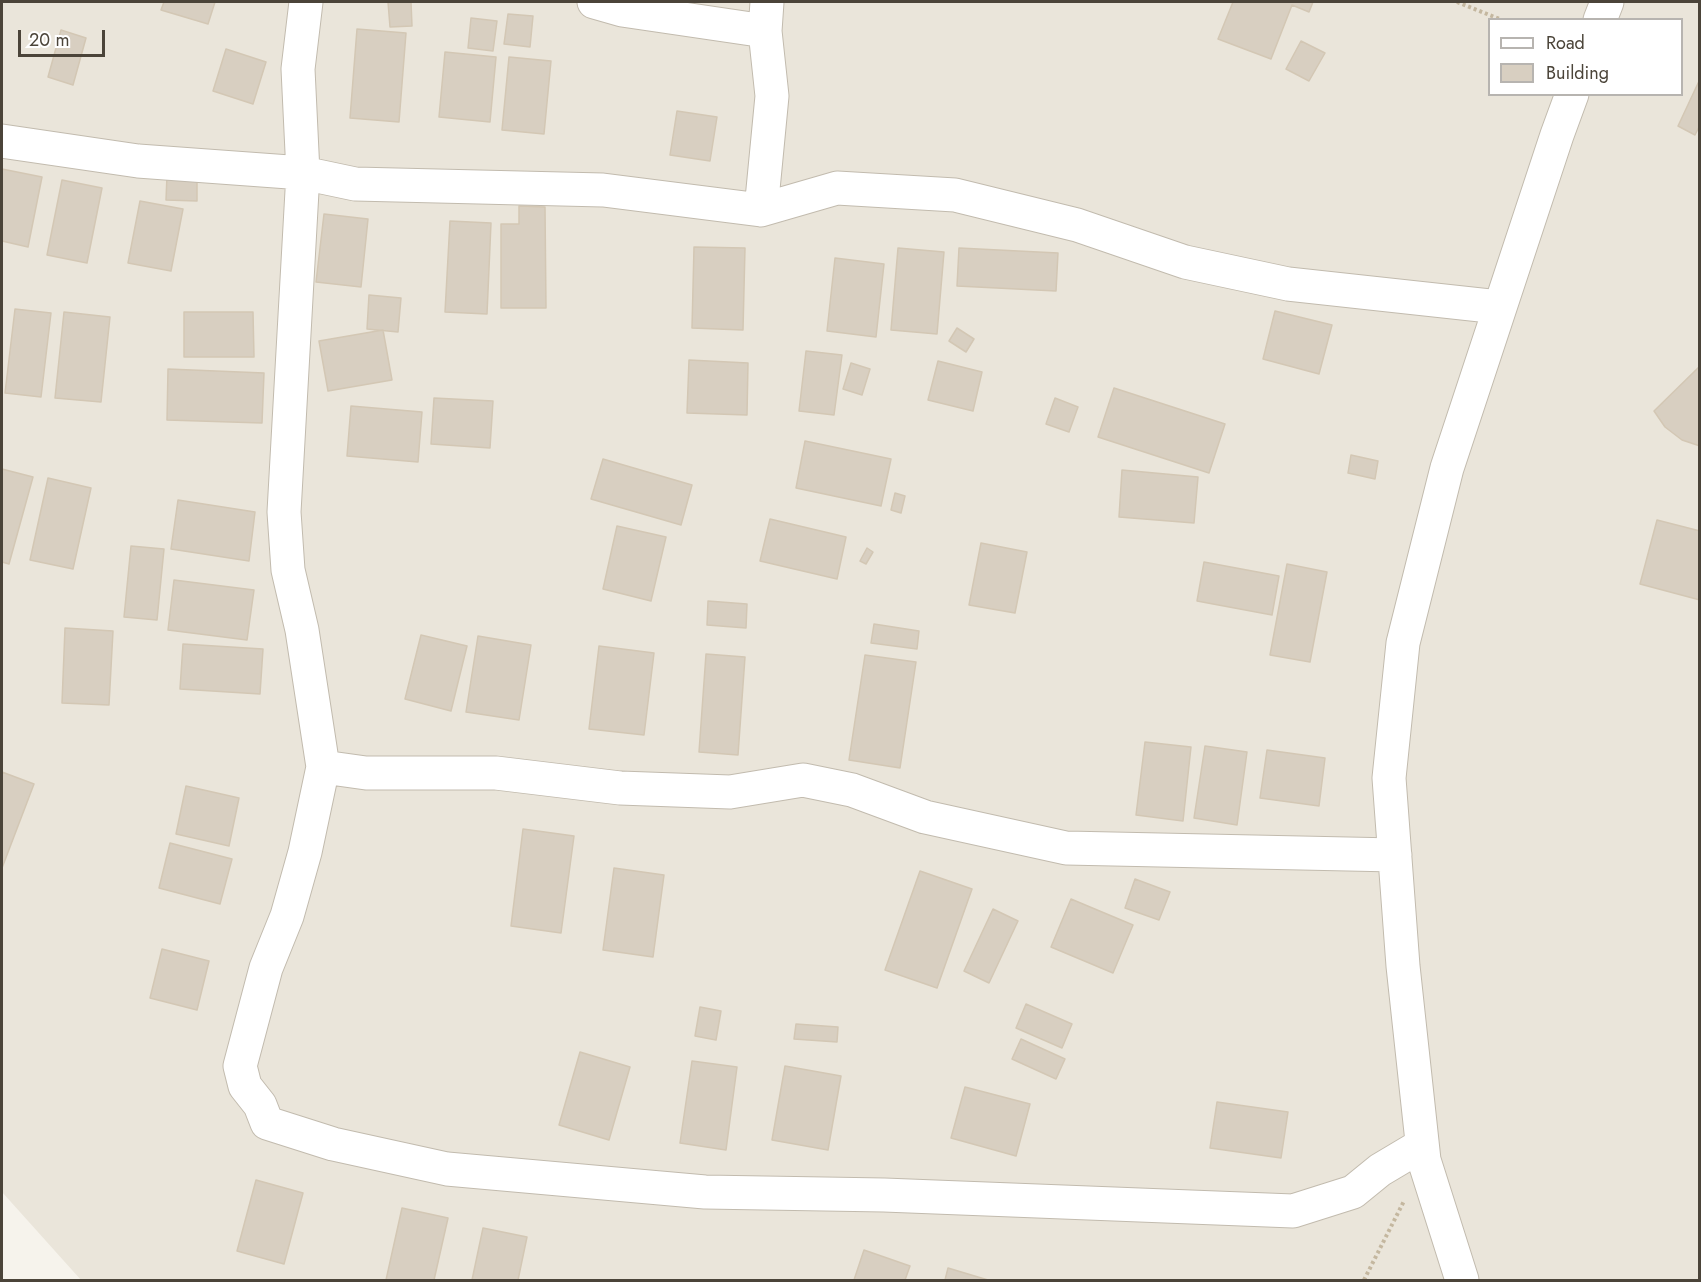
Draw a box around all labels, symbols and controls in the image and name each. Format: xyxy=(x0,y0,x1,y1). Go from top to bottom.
scale bar xyxy=(21,18,108,56)
legend xyxy=(1488,18,1683,96)
text: 20 m xyxy=(29,27,69,53)
text: Road xyxy=(1546,30,1585,56)
text: Building xyxy=(1546,60,1609,86)

